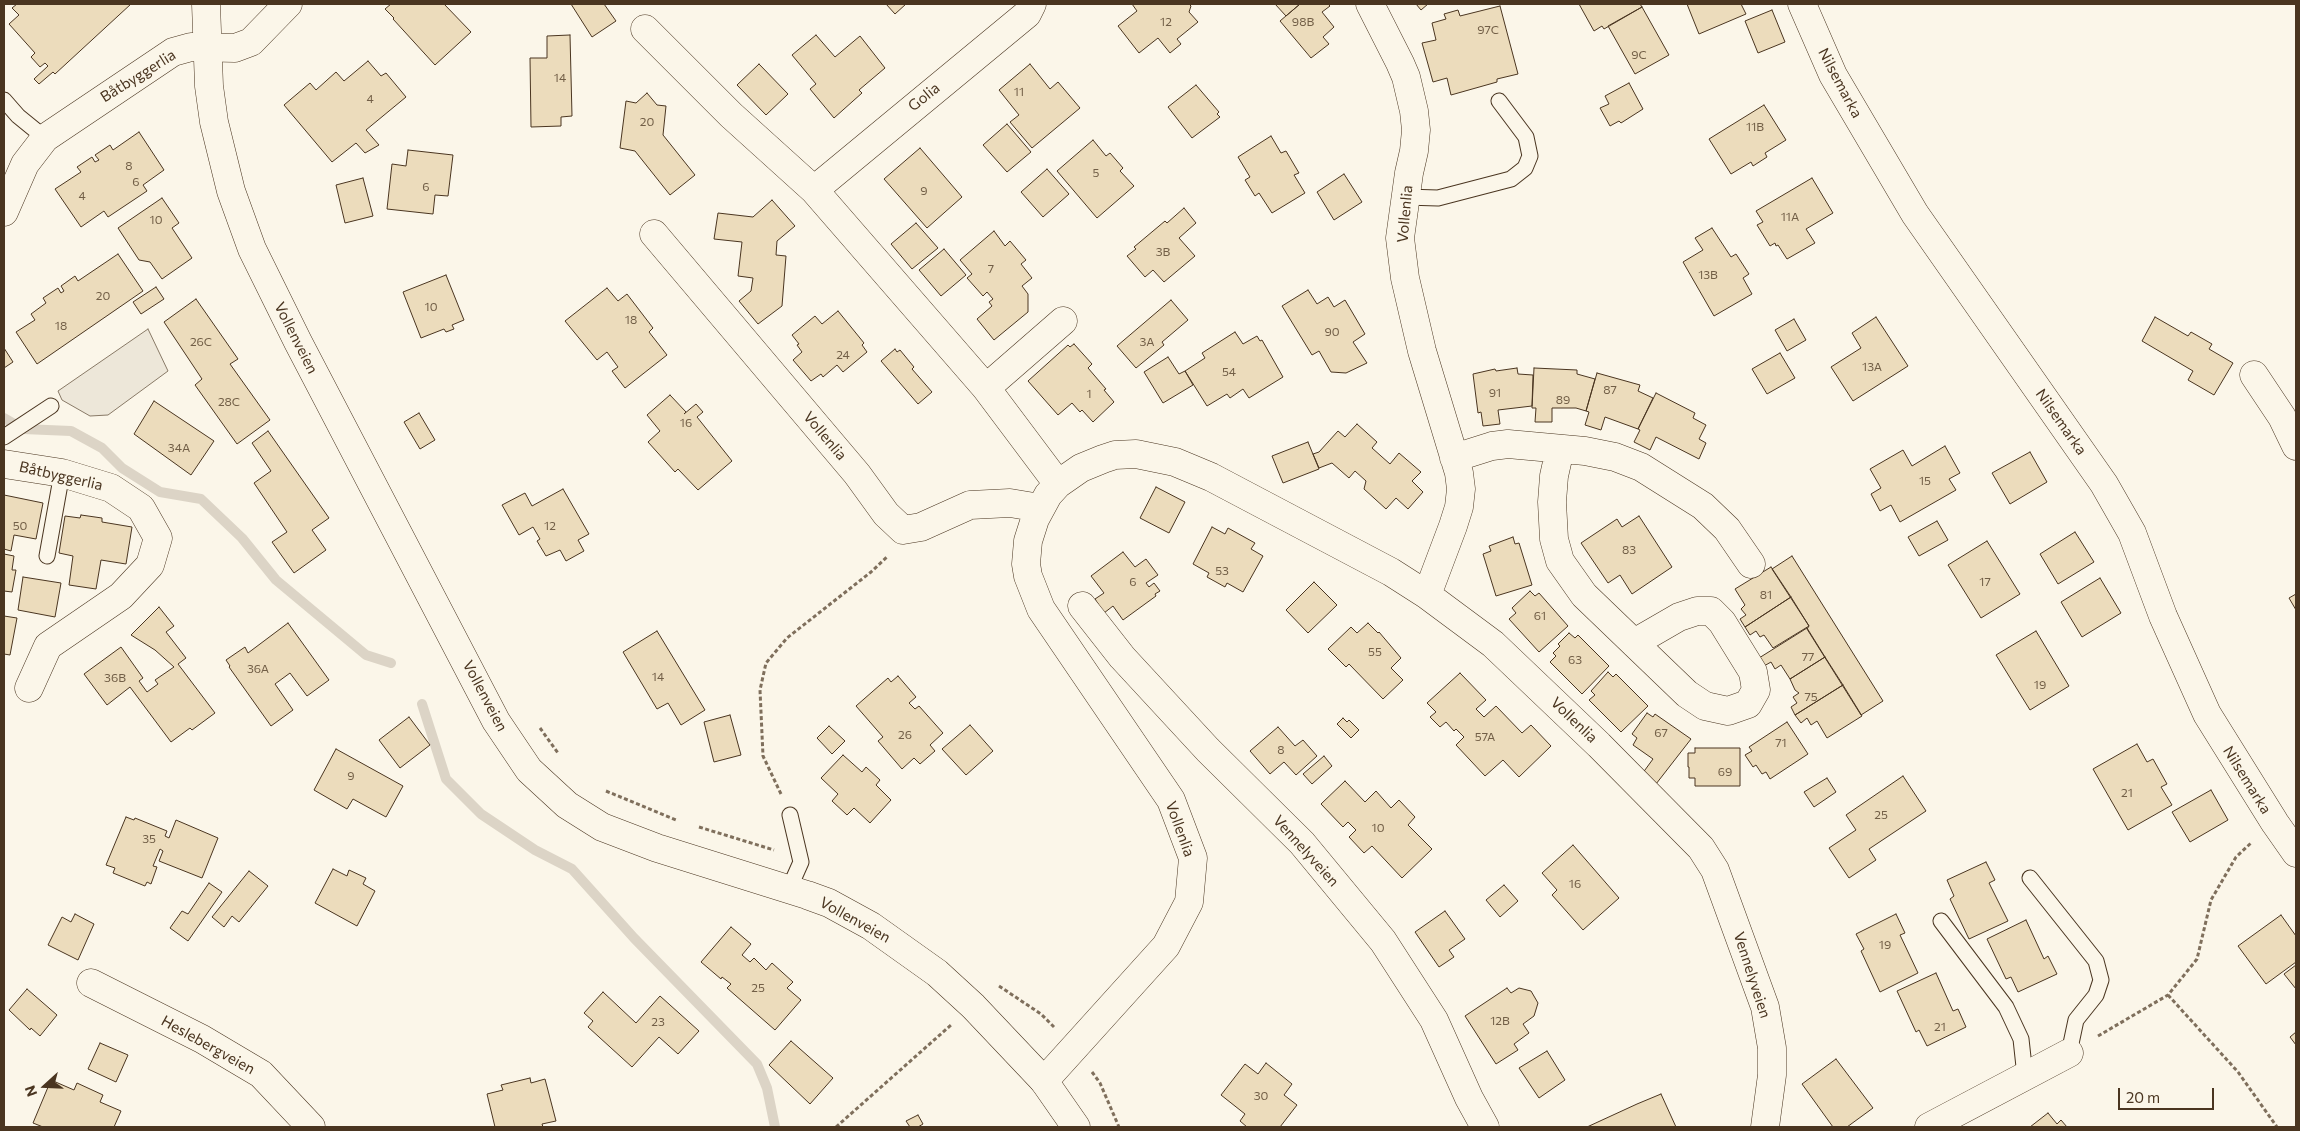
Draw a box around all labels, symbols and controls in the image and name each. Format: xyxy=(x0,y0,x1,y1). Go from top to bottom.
house number: 12 xyxy=(1160,15,1172,29)
house number: 98B xyxy=(1292,15,1314,29)
house number: 97C xyxy=(1477,23,1499,37)
street label: Nilsemarka xyxy=(1814,45,1866,121)
street label: Båtbyggerlia xyxy=(97,46,179,106)
house number: 9C xyxy=(1631,48,1647,62)
house number: 14 xyxy=(554,71,566,85)
street label: Golia xyxy=(905,79,943,115)
house number: 11 xyxy=(1014,85,1024,99)
house number: 4 xyxy=(366,92,374,106)
house number: 20 xyxy=(640,115,654,129)
house number: 11B xyxy=(1746,120,1764,134)
house number: 8 xyxy=(125,159,133,173)
house number: 5 xyxy=(1093,166,1099,180)
house number: 6 xyxy=(132,175,140,189)
house number: 6 xyxy=(422,180,430,194)
house number: 9 xyxy=(920,184,928,198)
street label: Vollenlia xyxy=(1394,184,1416,244)
house number: 4 xyxy=(78,189,86,203)
house number: 11A xyxy=(1781,210,1799,224)
house number: 10 xyxy=(150,213,162,227)
house number: 3B xyxy=(1156,245,1170,259)
house number: 7 xyxy=(988,262,994,276)
house number: 13B xyxy=(1698,268,1718,282)
house number: 20 xyxy=(96,289,110,303)
street label: Vollenveien xyxy=(270,299,322,377)
house number: 10 xyxy=(425,300,437,314)
house number: 18 xyxy=(625,313,637,327)
house number: 18 xyxy=(55,319,67,333)
house number: 90 xyxy=(1324,325,1340,339)
house number: 26C xyxy=(190,335,212,349)
house number: 3A xyxy=(1140,335,1154,349)
house number: 24 xyxy=(836,348,850,362)
house number: 13A xyxy=(1862,360,1882,374)
house number: 54 xyxy=(1222,365,1236,379)
house number: 87 xyxy=(1603,383,1617,397)
street label: Nilsemarka xyxy=(2032,385,2090,459)
house number: 91 xyxy=(1489,386,1501,400)
house number: 1 xyxy=(1086,387,1092,401)
house number: 89 xyxy=(1556,393,1570,407)
house number: 28C xyxy=(218,395,240,409)
street label: Vollenlia xyxy=(800,408,850,464)
house number: 16 xyxy=(680,416,692,430)
house number: 34A xyxy=(168,441,190,455)
street label: Båtbyggerlia xyxy=(17,458,105,494)
house number: 15 xyxy=(1919,474,1931,488)
house number: 50 xyxy=(13,519,27,533)
house number: 12 xyxy=(544,519,556,533)
house number: 83 xyxy=(1622,543,1636,557)
house number: 53 xyxy=(1215,564,1229,578)
house number: 6 xyxy=(1129,575,1137,589)
house number: 17 xyxy=(1979,575,1991,589)
house number: 81 xyxy=(1760,588,1772,602)
house number: 61 xyxy=(1534,609,1546,623)
house number: 55 xyxy=(1368,645,1382,659)
house number: 77 xyxy=(1802,650,1814,664)
house number: 63 xyxy=(1568,653,1582,667)
street label: Vollenveien xyxy=(459,657,511,735)
house number: 36A xyxy=(247,662,269,676)
house number: 14 xyxy=(652,670,664,684)
house number: 36B xyxy=(104,671,126,685)
house number: 19 xyxy=(2034,678,2046,692)
house number: 75 xyxy=(1804,690,1818,704)
street label: Vollenlia xyxy=(1547,693,1601,747)
house number: 67 xyxy=(1654,726,1668,740)
house number: 26 xyxy=(898,728,912,742)
house number: 57A xyxy=(1475,730,1495,744)
house number: 71 xyxy=(1775,736,1787,750)
house number: 8 xyxy=(1277,743,1285,757)
street label: Nilsemarka xyxy=(2219,743,2275,817)
house number: 69 xyxy=(1718,765,1732,779)
house number: 9 xyxy=(347,769,355,783)
house number: 21 xyxy=(2121,786,2133,800)
street label: Vollenlia xyxy=(1162,799,1198,859)
house number: 25 xyxy=(1874,808,1888,822)
street label: Vennelyveien xyxy=(1269,812,1343,890)
house number: 10 xyxy=(1372,821,1384,835)
house number: 35 xyxy=(142,832,156,846)
house number: 16 xyxy=(1569,877,1581,891)
street label: Vollenveien xyxy=(817,893,893,947)
street label: Vennelyveien xyxy=(1730,930,1774,1020)
house number: 19 xyxy=(1879,938,1891,952)
house number: 25 xyxy=(751,981,765,995)
street label: Heslebergveien xyxy=(158,1012,258,1078)
house number: 12B xyxy=(1490,1014,1510,1028)
house number: 23 xyxy=(651,1015,665,1029)
house number: 21 xyxy=(1934,1020,1946,1034)
north arrow xyxy=(20,1061,70,1111)
scale bar xyxy=(2120,1078,2216,1110)
text: N xyxy=(21,1083,40,1099)
text: 20 m xyxy=(2126,1088,2160,1106)
house number: 30 xyxy=(1254,1089,1268,1103)

